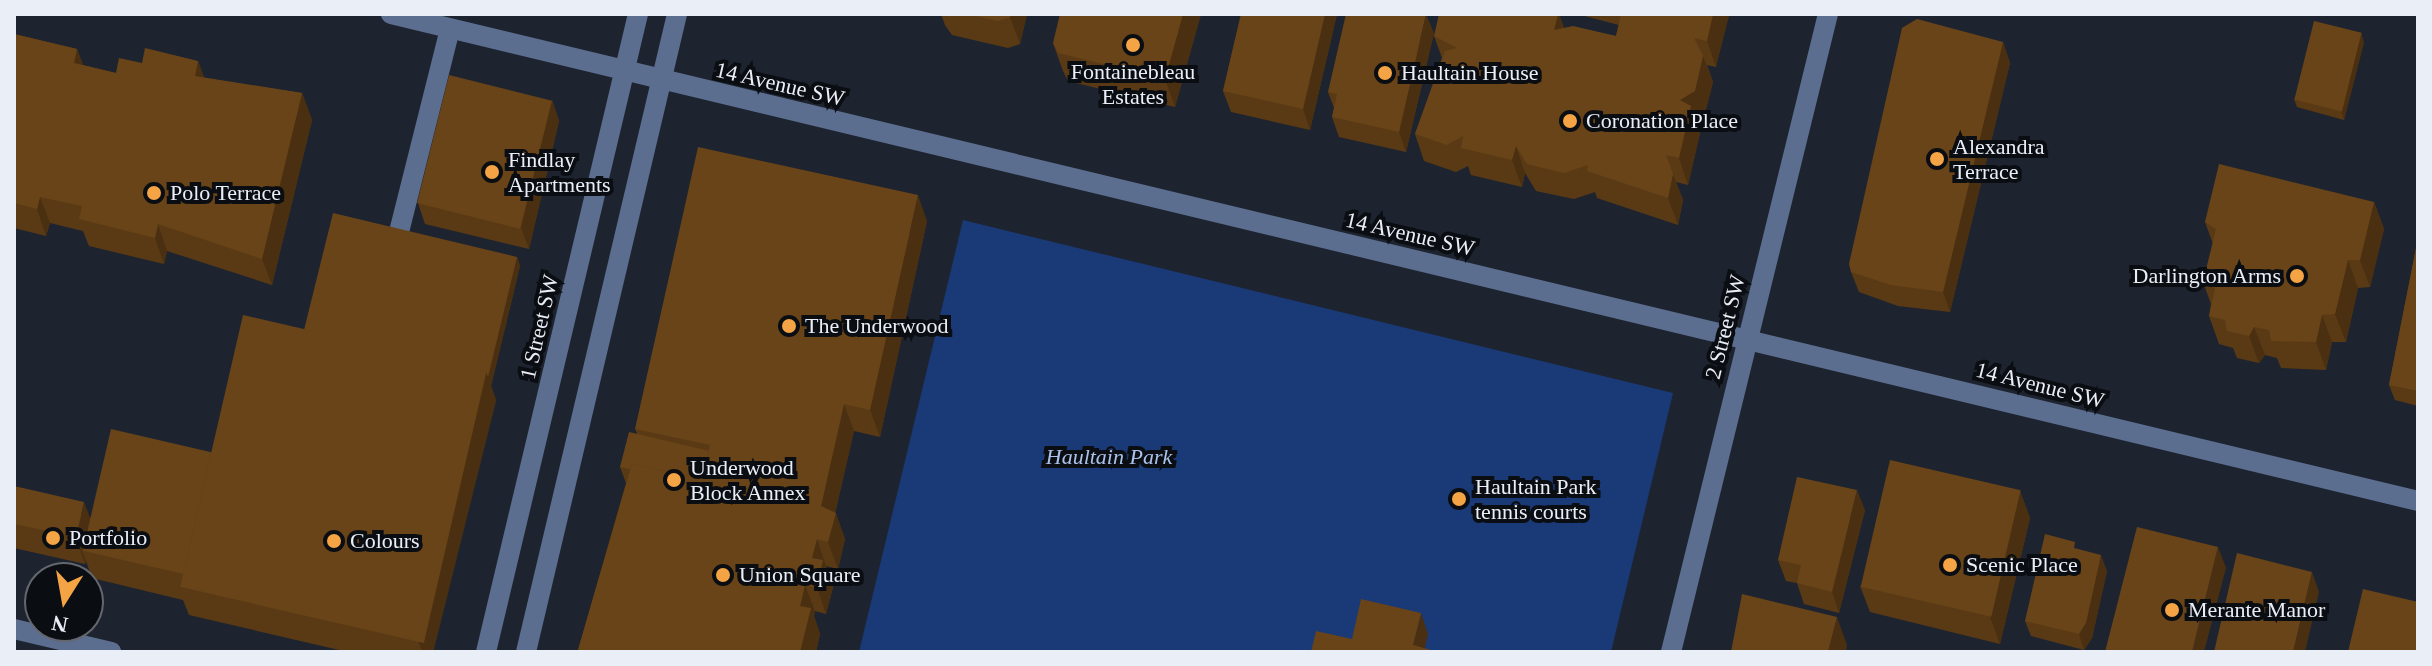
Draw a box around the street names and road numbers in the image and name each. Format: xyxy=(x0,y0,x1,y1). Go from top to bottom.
street label: 14 Avenue SW xyxy=(712,56,848,112)
street label: 14 Avenue SW xyxy=(1342,206,1478,262)
street label: 1 Street SW xyxy=(514,272,564,382)
street label: 2 Street SW xyxy=(1699,272,1751,382)
street label: 14 Avenue SW xyxy=(1972,356,2108,414)

